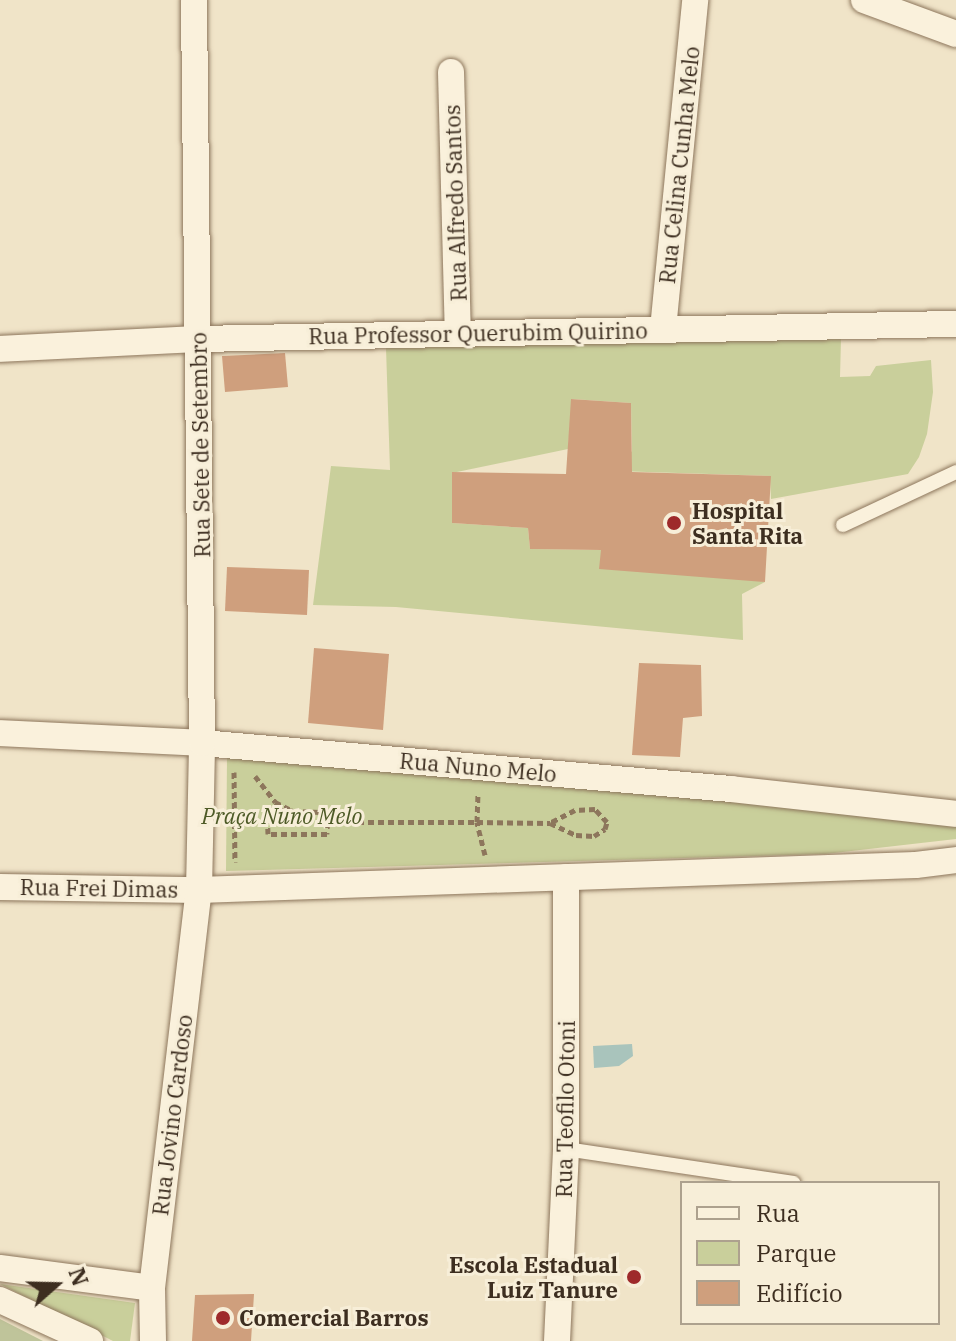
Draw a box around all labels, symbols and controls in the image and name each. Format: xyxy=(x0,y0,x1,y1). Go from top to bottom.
street label: Rua Celina Cunha Melo xyxy=(653,45,705,285)
street label: Rua Alfredo Santos xyxy=(438,104,472,302)
street label: Rua Professor Querubim Quirino xyxy=(308,317,648,349)
street label: Rua Sete de Setembro xyxy=(185,332,215,558)
place label: Hospital Santa Rita xyxy=(692,497,803,548)
marker: Hospital Santa Rita xyxy=(663,512,685,534)
street label: Rua Nuno Melo xyxy=(398,747,558,787)
park label: Praça Nuno Melo xyxy=(202,803,362,829)
street label: Rua Frei Dimas xyxy=(20,873,178,903)
street label: Rua Jovino Cardoso xyxy=(147,1013,197,1217)
street label: Rua Teofilo Otoni xyxy=(550,1020,580,1198)
legend xyxy=(680,1181,940,1325)
text: Rua xyxy=(756,1197,800,1229)
text: Parque xyxy=(756,1237,836,1269)
north arrow xyxy=(16,1245,96,1325)
place label: Escola Estadual Luiz Tanure xyxy=(449,1251,618,1302)
text: N xyxy=(62,1263,96,1290)
marker: Escola Estadual Luiz Tanure xyxy=(625,1268,643,1286)
text: Edifício xyxy=(756,1277,843,1309)
place label: Comercial Barros xyxy=(239,1305,429,1331)
marker: Comercial Barros xyxy=(214,1309,232,1327)

